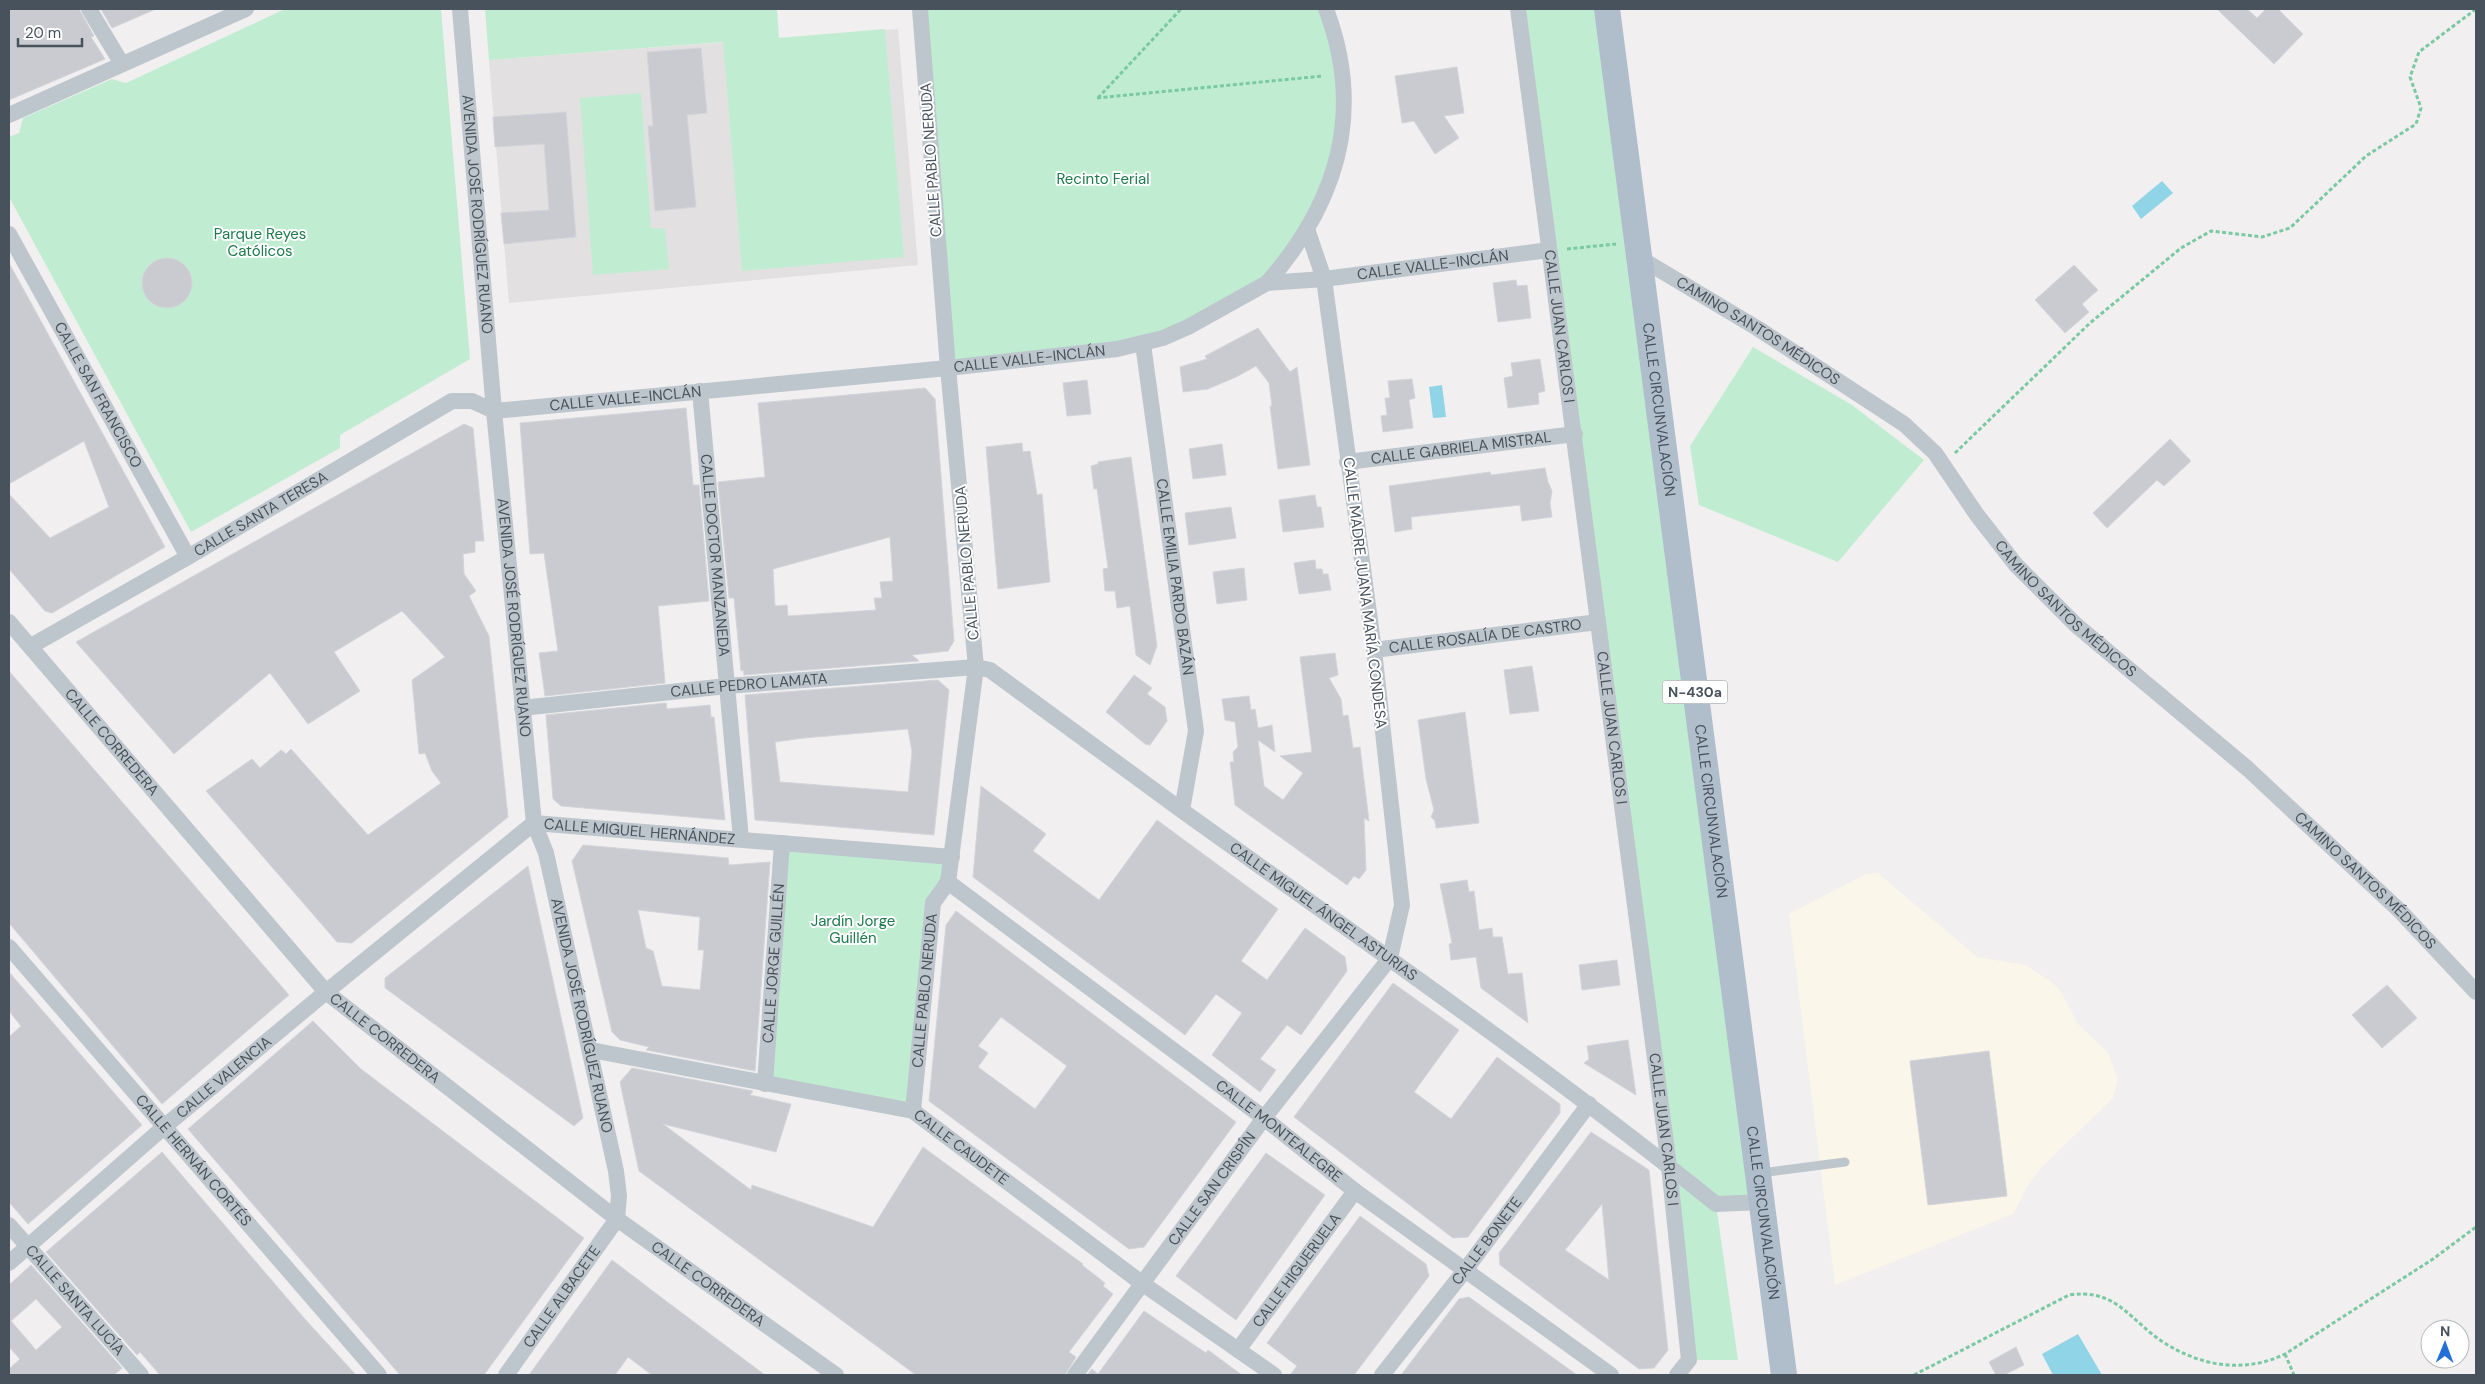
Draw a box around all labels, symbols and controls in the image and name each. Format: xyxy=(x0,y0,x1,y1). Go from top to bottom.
scale bar xyxy=(18,15,81,47)
text: 20 m xyxy=(25,23,61,43)
street label: CALLE PABLO NERUDA xyxy=(916,82,946,238)
street label: AVENIDA JOSÉ RODRÍGUEZ RUANO xyxy=(457,94,497,335)
park label: Recinto Ferial xyxy=(1056,169,1150,189)
park label: Parque Reyes Católicos xyxy=(214,224,306,261)
street label: CALLE VALLE-INCLÁN xyxy=(1356,245,1510,285)
street label: CALLE JUAN CARLOS I xyxy=(1540,249,1579,404)
street label: CAMINO SANTOS MÉDICOS xyxy=(1672,272,1844,390)
street label: CALLE SAN FRANCISCO xyxy=(50,318,147,472)
street label: CALLE CIRCUNVALACIÓN xyxy=(1638,322,1680,498)
street label: CALLE VALLE-INCLÁN xyxy=(952,340,1106,377)
street label: CALLE VALLE-INCLÁN xyxy=(548,381,702,416)
street label: CALLE GABRIELA MISTRAL xyxy=(1370,427,1553,469)
street label: CALLE DOCTOR MANZANEDA xyxy=(696,453,734,657)
street label: CALLE MADRE JUANA MARÍA CONDESA xyxy=(1338,456,1392,730)
street label: CALLE SANTA TERESA xyxy=(190,467,331,561)
street label: CALLE EMILIA PARDO BAZÁN xyxy=(1152,477,1198,676)
street label: CALLE PABLO NERUDA xyxy=(950,485,984,641)
street label: AVENIDA JOSÉ RODRÍGUEZ RUANO xyxy=(492,497,536,738)
street label: CAMINO SANTOS MÉDICOS xyxy=(1990,536,2141,682)
street label: CALLE ROSALÍA DE CASTRO xyxy=(1388,614,1583,658)
street label: CALLE JUAN CARLOS I xyxy=(1592,650,1632,806)
street label: CALLE PEDRO LAMATA xyxy=(669,668,828,702)
road number: N-430a xyxy=(1662,680,1728,704)
street label: CALLE CORREDERA xyxy=(60,684,163,800)
street label: CALLE CIRCUNVALACIÓN xyxy=(1690,723,1732,899)
street label: CAMINO SANTOS MÉDICOS xyxy=(2290,807,2441,954)
street label: CALLE MIGUEL HERNÁNDEZ xyxy=(543,814,736,849)
street label: CALLE MIGUEL ÁNGEL ASTURIAS xyxy=(1226,838,1422,986)
street label: CALLE JORGE GUILLÉN xyxy=(758,883,789,1044)
street label: AVENIDA JOSÉ RODRÍGUEZ RUANO xyxy=(546,896,617,1135)
park label: Jardín Jorge Guillén xyxy=(811,911,895,948)
street label: CALLE PABLO NERUDA xyxy=(907,912,942,1069)
street label: CALLE CORREDERA xyxy=(326,989,444,1087)
street label: CALLE VALENCIA xyxy=(172,1032,276,1123)
street label: CALLE JUAN CARLOS I xyxy=(1644,1052,1683,1207)
street label: CALLE MONTEALEGRE xyxy=(1211,1075,1346,1187)
street label: CALLE HERNÁN CORTÉS xyxy=(131,1090,256,1231)
street label: CALLE CAUDETE xyxy=(909,1105,1013,1190)
street label: CALLE CIRCUNVALACIÓN xyxy=(1742,1125,1784,1301)
street label: CALLE SAN CRISPÍN xyxy=(1163,1128,1260,1250)
street label: CALLE BONETE xyxy=(1447,1193,1526,1289)
street label: CALLE HIGUERUELA xyxy=(1248,1209,1345,1331)
street label: CALLE CORREDERA xyxy=(647,1236,769,1331)
street label: CALLE SANTA LUCÍA xyxy=(21,1241,129,1359)
street label: CALLE ALBACETE xyxy=(518,1242,605,1352)
north arrow xyxy=(2420,1319,2470,1369)
text: N xyxy=(2440,1322,2450,1340)

